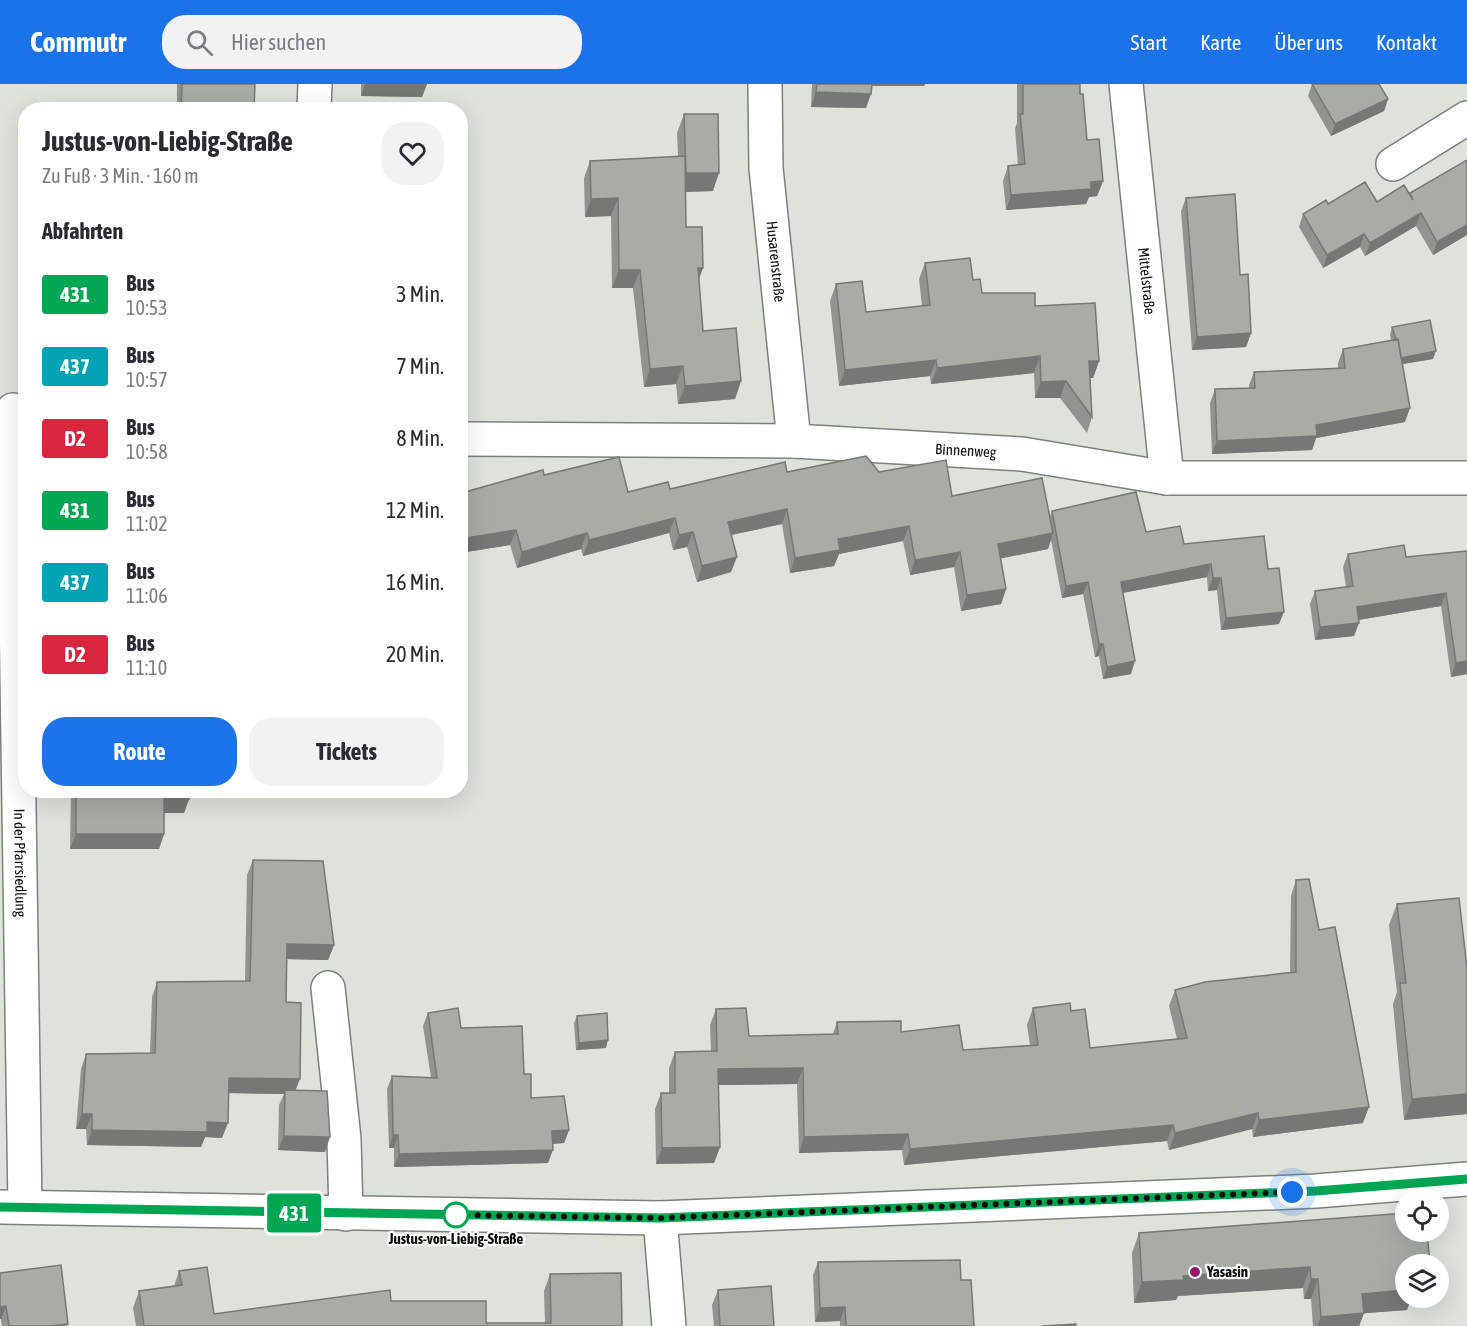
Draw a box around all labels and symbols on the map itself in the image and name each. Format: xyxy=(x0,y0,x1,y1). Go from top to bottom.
street label: Husarenstraße xyxy=(763,220,789,303)
street label: Mittelstraße xyxy=(1135,246,1159,315)
street label: Binnenweg xyxy=(935,440,997,461)
street label: In der Pfarrsiedlung xyxy=(11,809,30,918)
your location xyxy=(1277,1177,1307,1207)
line badge: 431 xyxy=(260,1194,328,1232)
marker: Justus-von-Liebig-Straße xyxy=(443,1202,469,1228)
place label: Justus-von-Liebig-Straße xyxy=(388,1230,523,1247)
place label: Yasasin xyxy=(1206,1263,1248,1280)
marker: Yasasin xyxy=(1188,1265,1202,1279)

